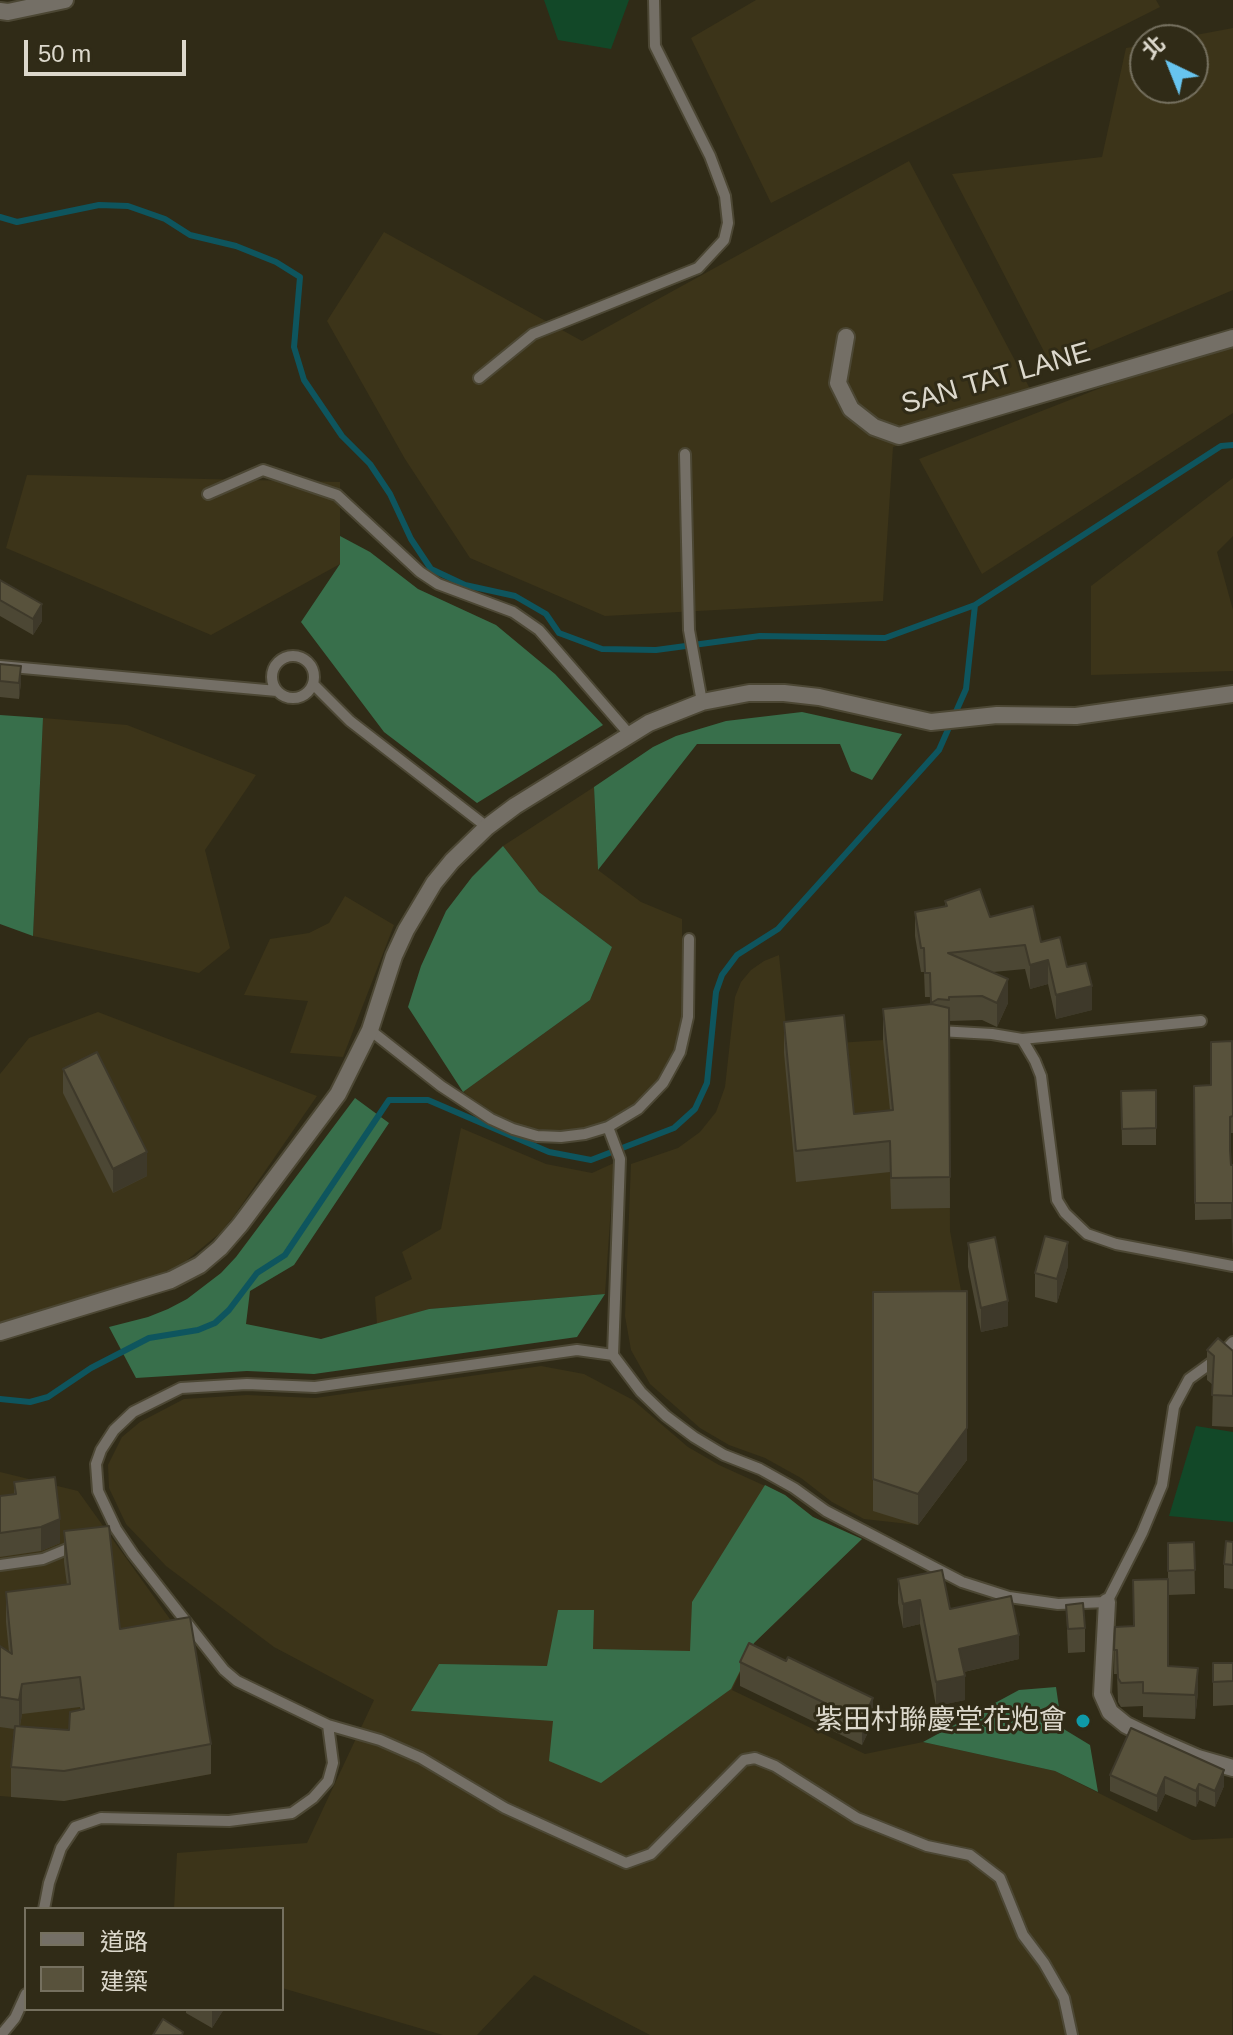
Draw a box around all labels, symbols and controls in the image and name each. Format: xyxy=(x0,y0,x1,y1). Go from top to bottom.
scale bar xyxy=(28,24,190,74)
north arrow xyxy=(1129,24,1209,104)
text: 北 xyxy=(1137,31,1170,64)
text: 50 m xyxy=(38,40,91,67)
street label: SAN TAT LANE xyxy=(898,336,1094,422)
place label: 紫田村聯慶堂花炮會 xyxy=(815,1704,1067,1738)
marker: 紫田村聯慶堂花炮會 xyxy=(1074,1712,1092,1730)
legend xyxy=(24,1907,284,2011)
text: 道路 xyxy=(100,1928,148,1955)
text: 建築 xyxy=(100,1968,148,1995)

